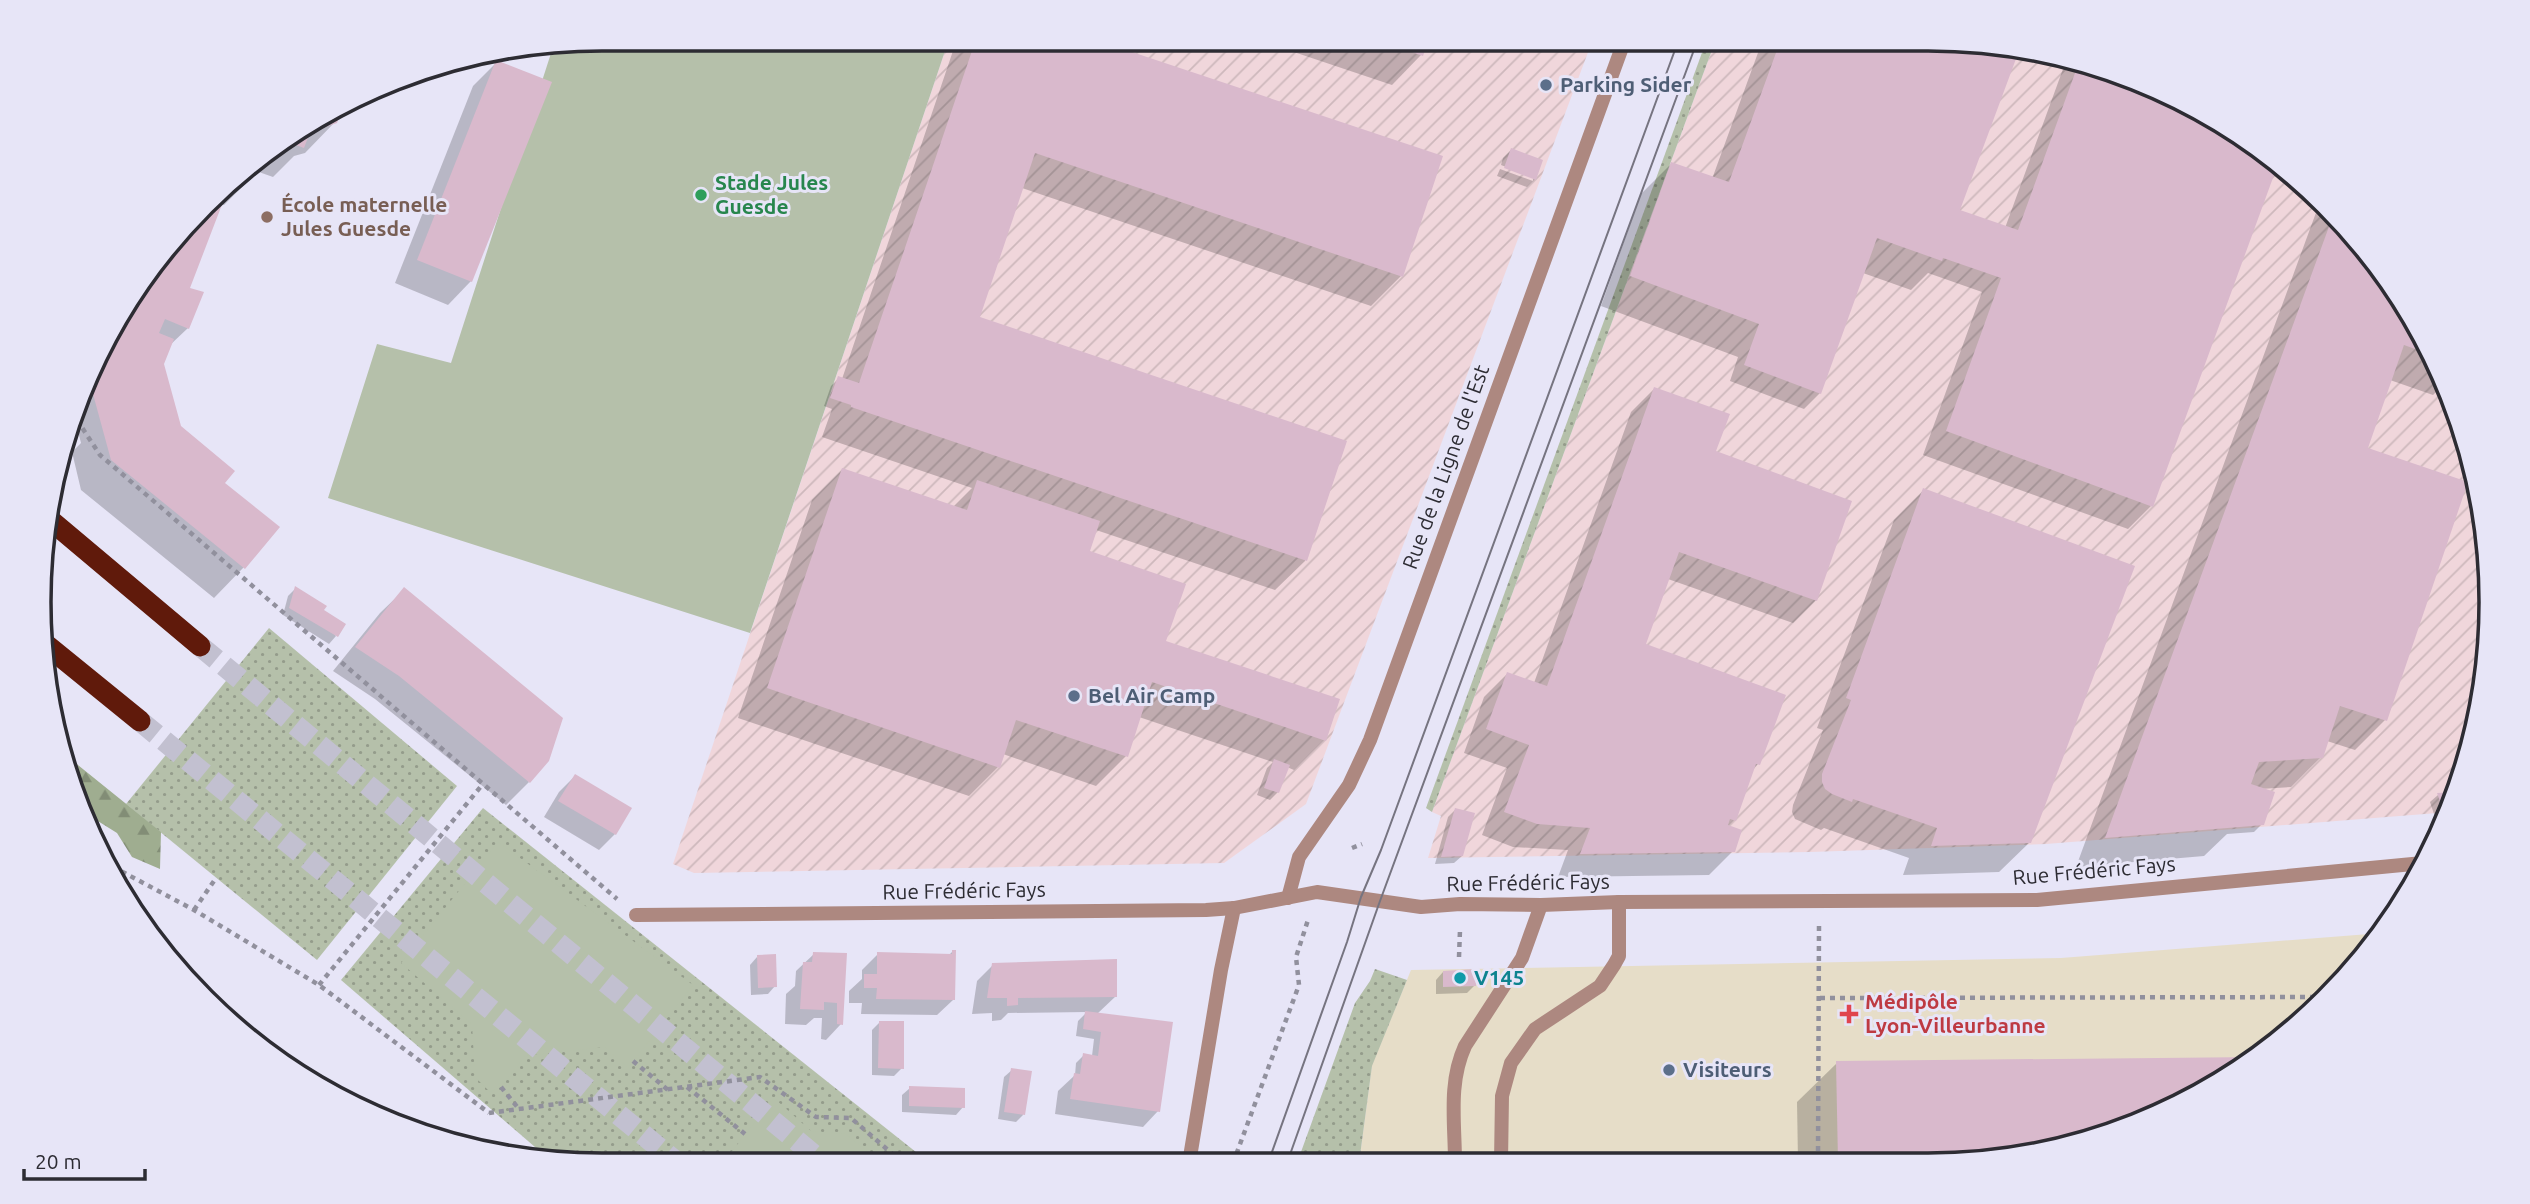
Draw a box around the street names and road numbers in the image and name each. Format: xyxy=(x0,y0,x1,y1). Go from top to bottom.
street label: Rue de la Ligne de l'Est xyxy=(1397,361,1493,572)
street label: Rue Frédéric Fays xyxy=(2011,851,2176,889)
street label: Rue Frédéric Fays xyxy=(1446,869,1610,895)
street label: Rue Frédéric Fays xyxy=(882,877,1046,903)

